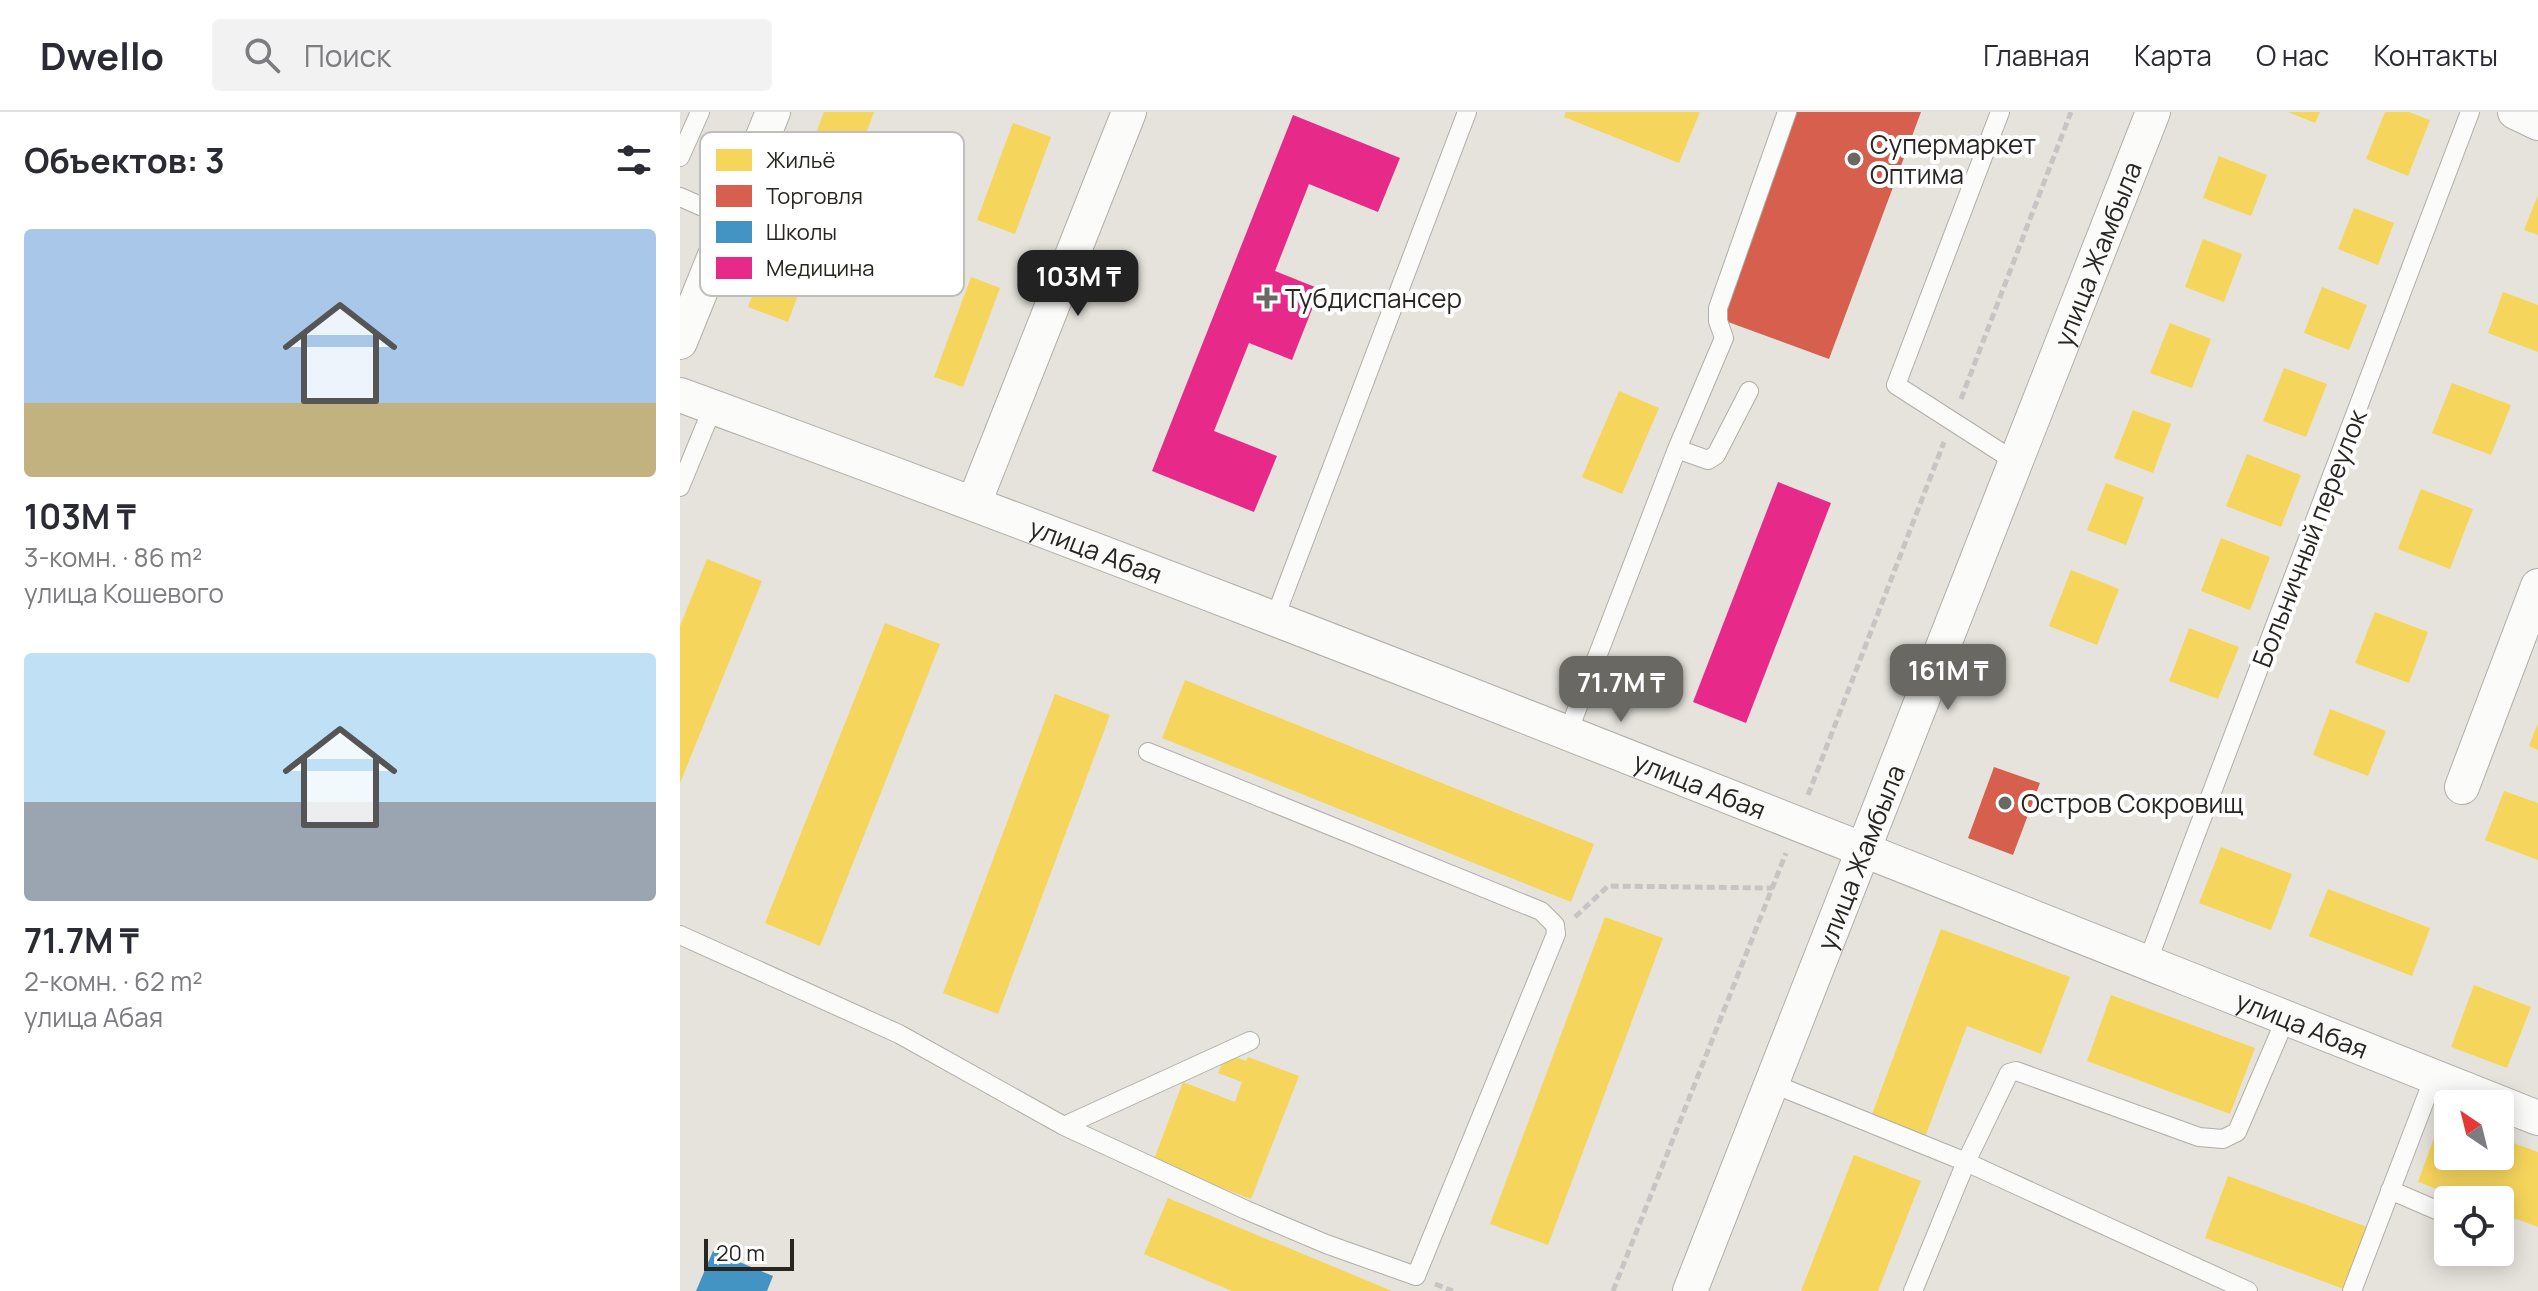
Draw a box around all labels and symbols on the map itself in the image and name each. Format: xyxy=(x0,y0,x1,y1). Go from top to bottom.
place label: Супермаркет Оптима xyxy=(1870,126,2036,192)
legend xyxy=(700,132,964,296)
text: Жильё xyxy=(766,145,836,175)
marker: Супермаркет Оптима xyxy=(1845,150,1863,168)
street label: улица Жамбыла xyxy=(2045,156,2150,352)
text: Торговля xyxy=(766,181,863,211)
text: Школы xyxy=(766,217,837,247)
pin: 103M ₸ xyxy=(1013,250,1143,318)
text: Медицина xyxy=(766,253,874,283)
place label: Тубдиспансер xyxy=(1285,280,1462,316)
marker: Тубдиспансер xyxy=(1256,287,1278,309)
street label: Больничный переулок xyxy=(2243,403,2375,672)
street label: улица Абая xyxy=(1025,509,1167,592)
pin: 161M ₸ xyxy=(1883,644,2013,712)
pin: 71.7M ₸ xyxy=(1547,656,1695,724)
street label: улица Абая xyxy=(1629,743,1771,827)
street label: улица Жамбыла xyxy=(1808,759,1913,955)
place label: Остров Сокровищ xyxy=(2021,785,2243,821)
marker: Остров Сокровищ xyxy=(1996,794,2014,812)
street label: улица Абая xyxy=(2231,982,2373,1067)
north arrow xyxy=(2434,1090,2514,1170)
scale bar xyxy=(704,1235,794,1271)

